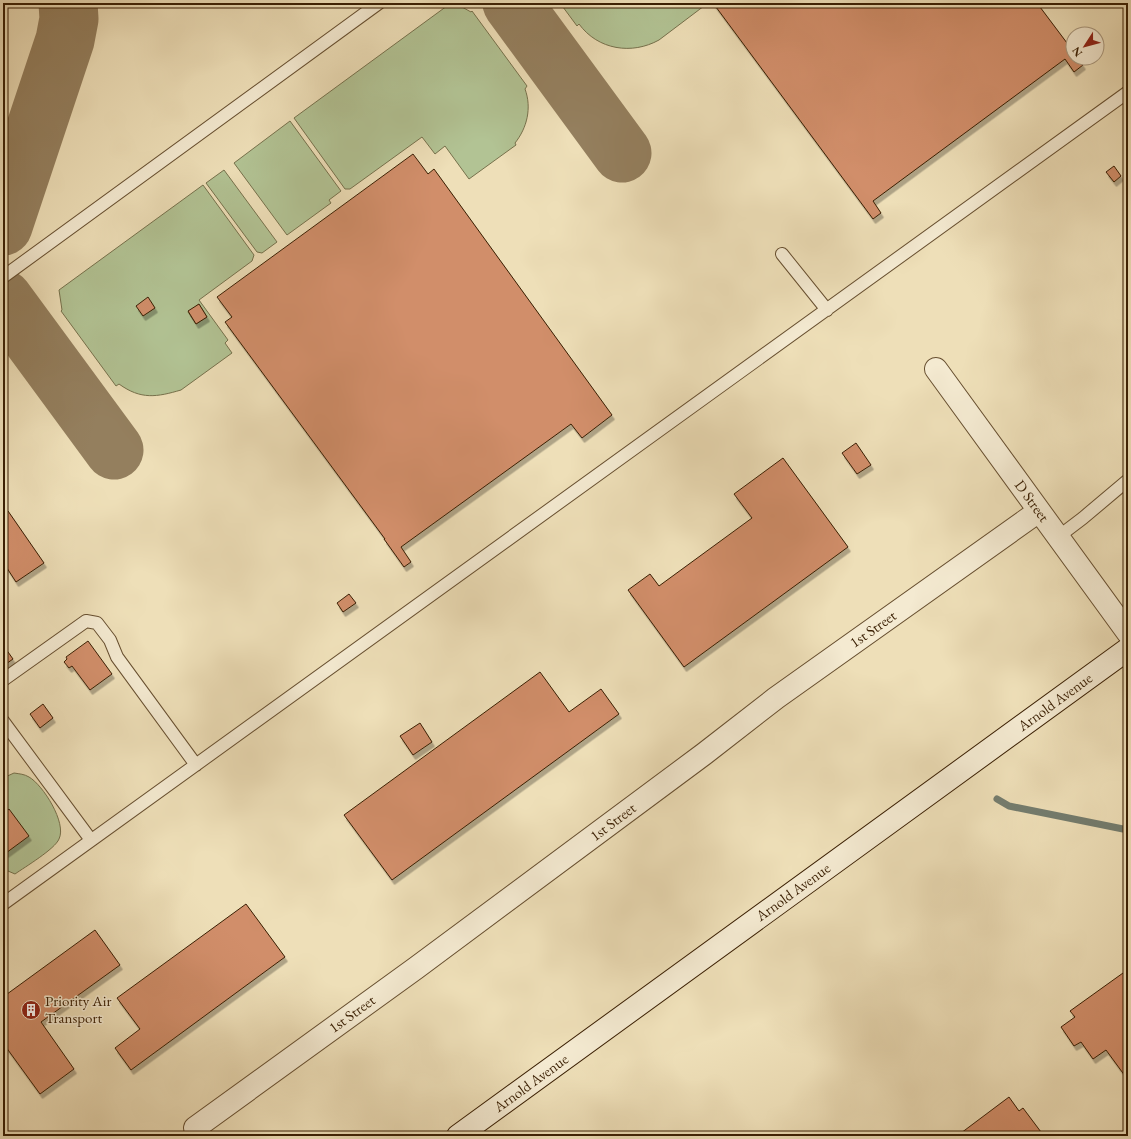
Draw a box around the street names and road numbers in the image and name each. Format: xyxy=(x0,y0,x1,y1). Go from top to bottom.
street label: D Street xyxy=(1011,476,1054,526)
street label: 1st Street xyxy=(846,606,900,651)
street label: Arnold Avenue xyxy=(1013,668,1096,736)
street label: 1st Street xyxy=(586,798,640,845)
street label: Arnold Avenue xyxy=(751,858,834,926)
street label: 1st Street xyxy=(325,990,379,1037)
street label: Arnold Avenue xyxy=(489,1049,572,1117)

